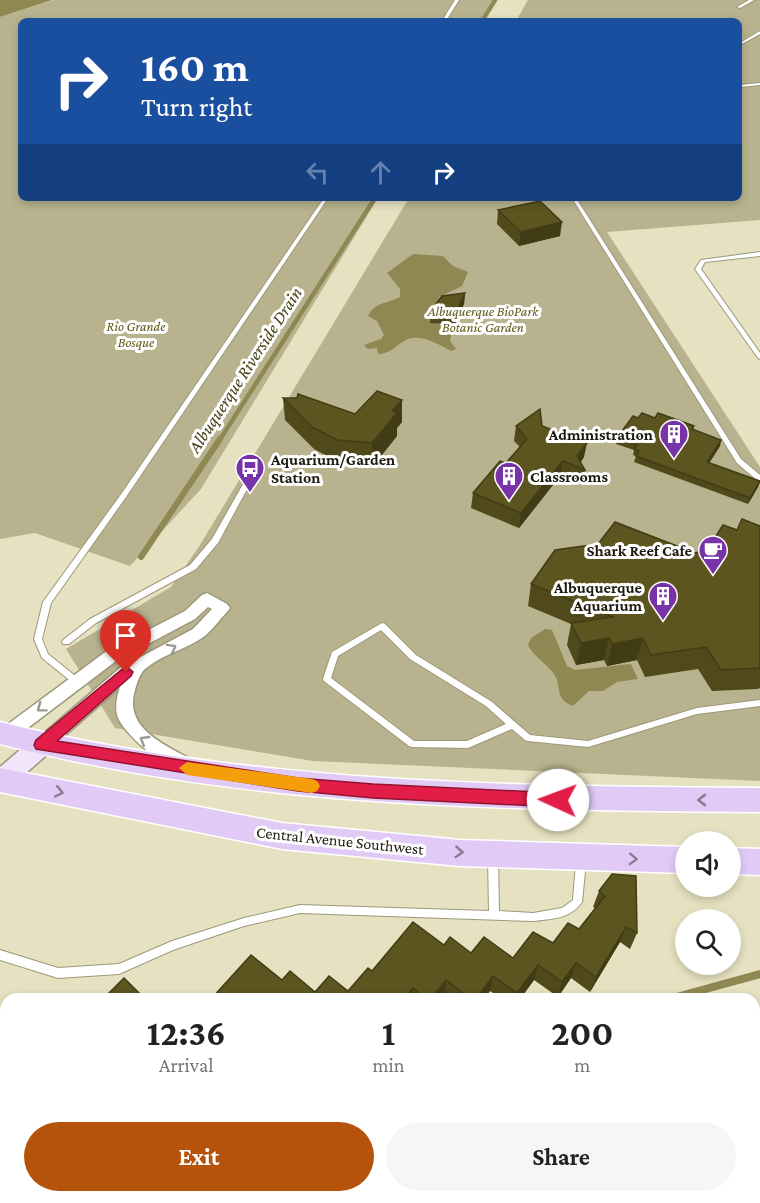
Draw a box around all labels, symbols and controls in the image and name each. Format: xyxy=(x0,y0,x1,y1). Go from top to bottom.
icon: right xyxy=(42,42,120,120)
text: 160 m xyxy=(141,43,249,90)
text: Turn right xyxy=(141,92,252,122)
icon: left xyxy=(301,156,334,189)
icon: ahead xyxy=(364,156,397,189)
icon: right xyxy=(427,156,460,189)
water label: Albuquerque Riverside Drain xyxy=(183,283,306,457)
park label: Albuquerque BioPark Botanic Garden xyxy=(427,303,539,335)
park label: Rio Grande Bosque xyxy=(106,318,166,350)
building icon: Administration xyxy=(658,418,690,460)
place label: Administration xyxy=(548,426,653,443)
place label: Aquarium/Garden Station xyxy=(270,451,395,486)
bus stop icon: Aquarium/Garden Station xyxy=(234,452,266,494)
building icon: Classrooms xyxy=(493,460,525,502)
place label: Classrooms xyxy=(530,468,608,485)
cafe icon: Shark Reef Cafe xyxy=(697,534,729,576)
place label: Shark Reef Cafe xyxy=(587,542,693,559)
place label: Albuquerque Aquarium xyxy=(553,579,643,614)
building icon: Albuquerque Aquarium xyxy=(647,580,679,622)
pin xyxy=(100,610,151,672)
icon: arrive xyxy=(109,619,142,652)
one-way arrow xyxy=(166,644,176,655)
one-way arrow xyxy=(37,701,48,712)
one-way arrow xyxy=(140,735,150,747)
position arrow xyxy=(526,768,590,832)
one-way arrow xyxy=(53,785,63,798)
one-way arrow xyxy=(697,794,706,806)
street label: Central Avenue Southwest xyxy=(255,823,425,858)
map controls xyxy=(675,831,741,975)
button: sound xyxy=(675,831,741,897)
one-way arrow xyxy=(454,846,463,859)
one-way arrow xyxy=(629,852,638,865)
button: search xyxy=(675,909,741,975)
text: 12:36 xyxy=(147,1013,226,1053)
text: 1 xyxy=(382,1013,395,1053)
text: 200 xyxy=(551,1013,613,1053)
text: Arrival xyxy=(159,1054,213,1076)
text: min xyxy=(372,1054,405,1076)
text: m xyxy=(574,1054,590,1076)
button: Exit xyxy=(24,1122,374,1191)
button: Share xyxy=(386,1122,736,1191)

